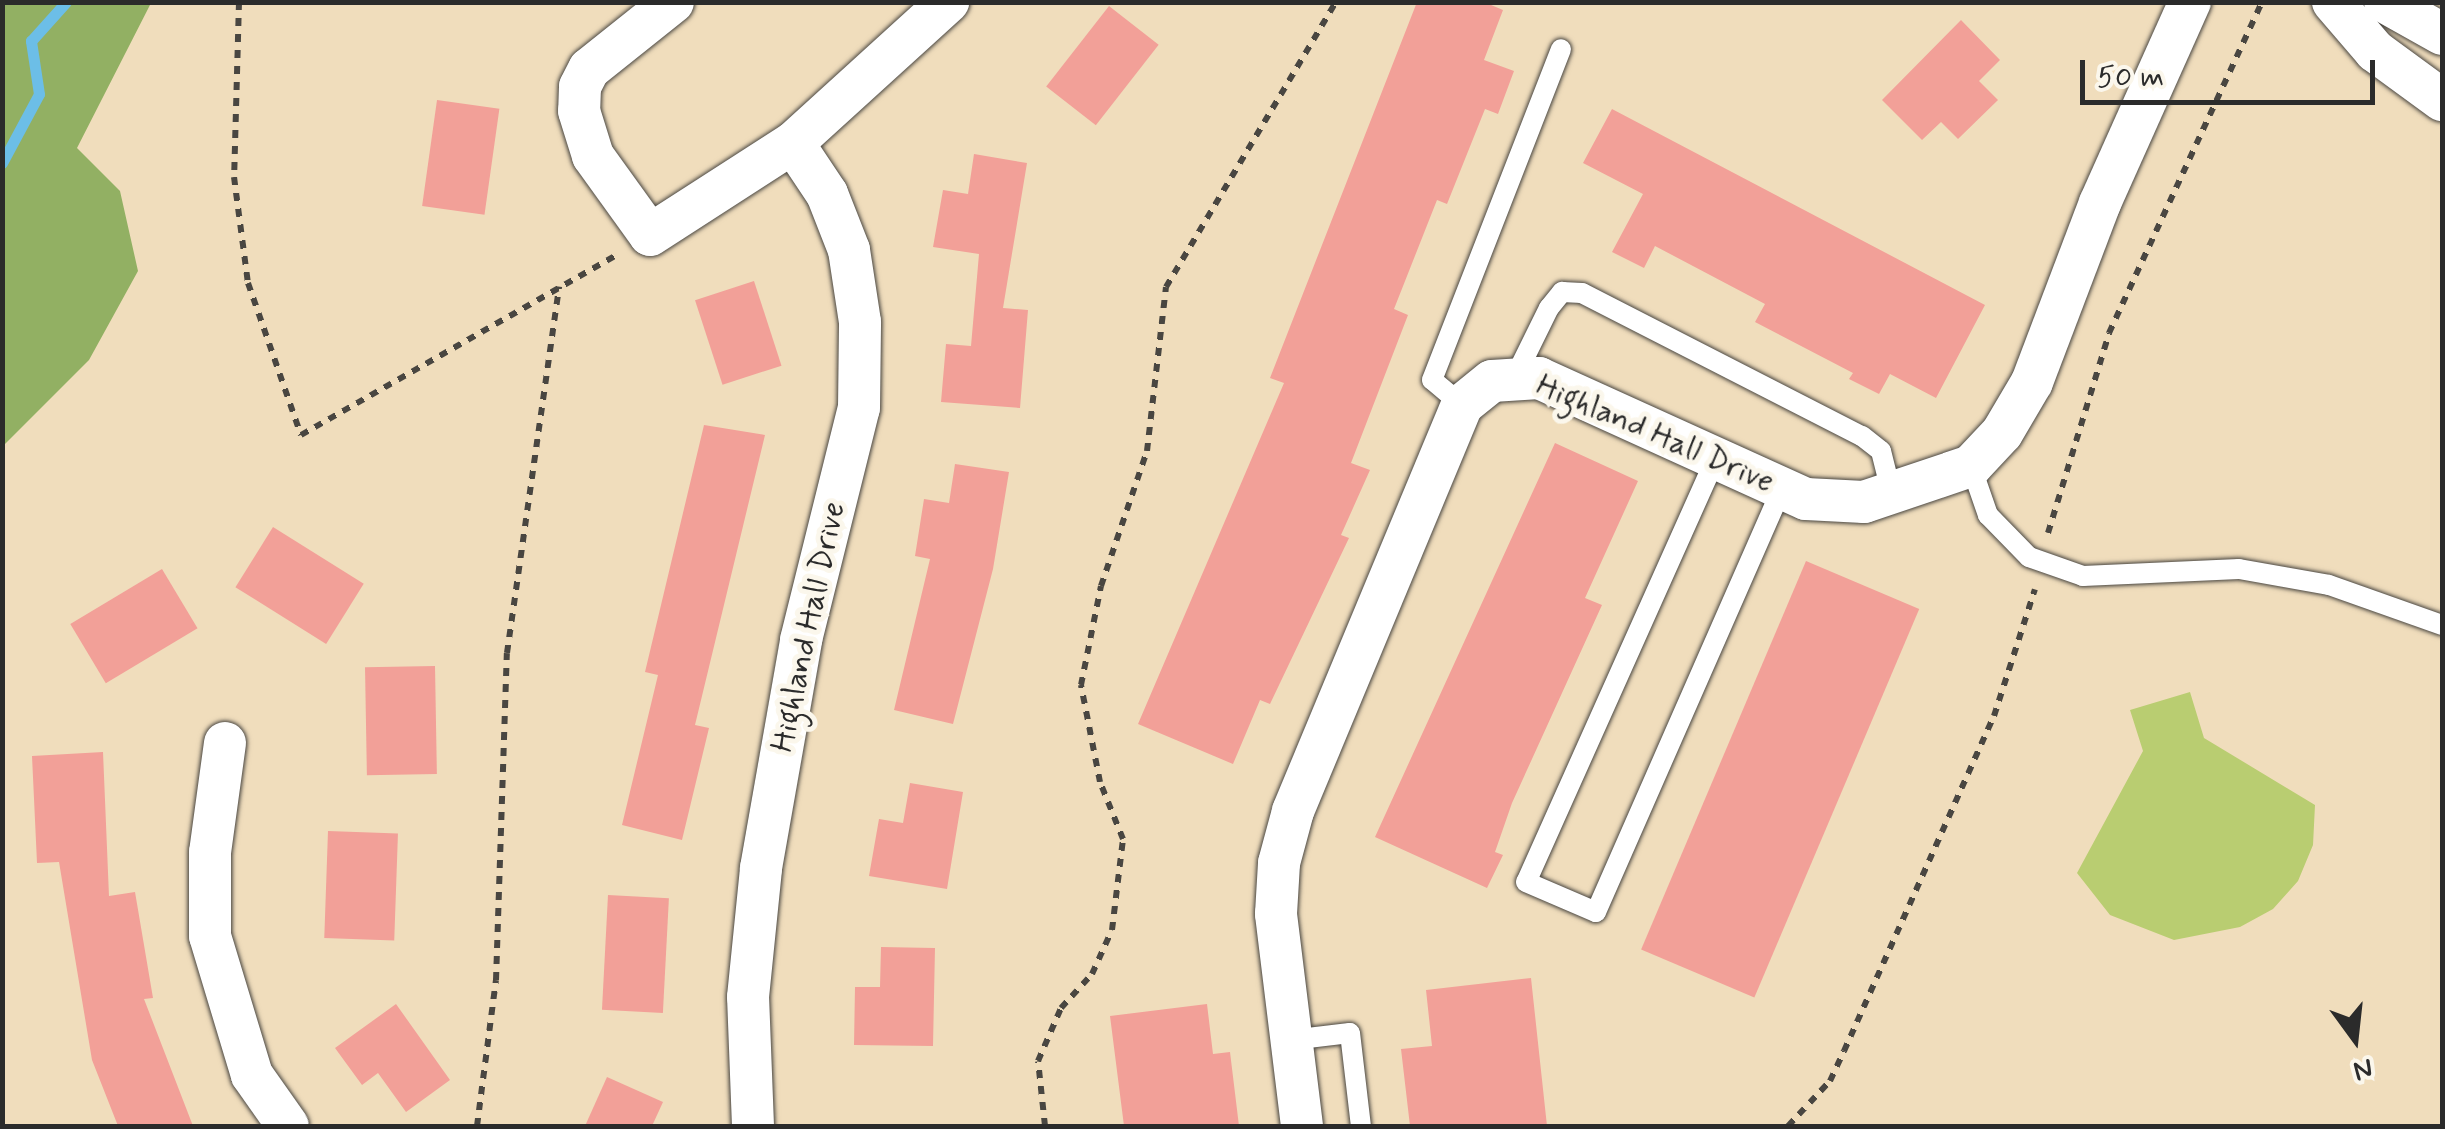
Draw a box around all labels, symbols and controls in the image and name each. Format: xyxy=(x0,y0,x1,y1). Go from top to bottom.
scale bar xyxy=(2085,40,2380,102)
text: 50 m xyxy=(2097,58,2164,97)
street label: Highland Hall Drive xyxy=(1530,367,1780,501)
street label: Highland Hall Drive xyxy=(764,498,854,756)
north arrow xyxy=(2305,989,2405,1089)
text: N xyxy=(2349,1048,2377,1089)

